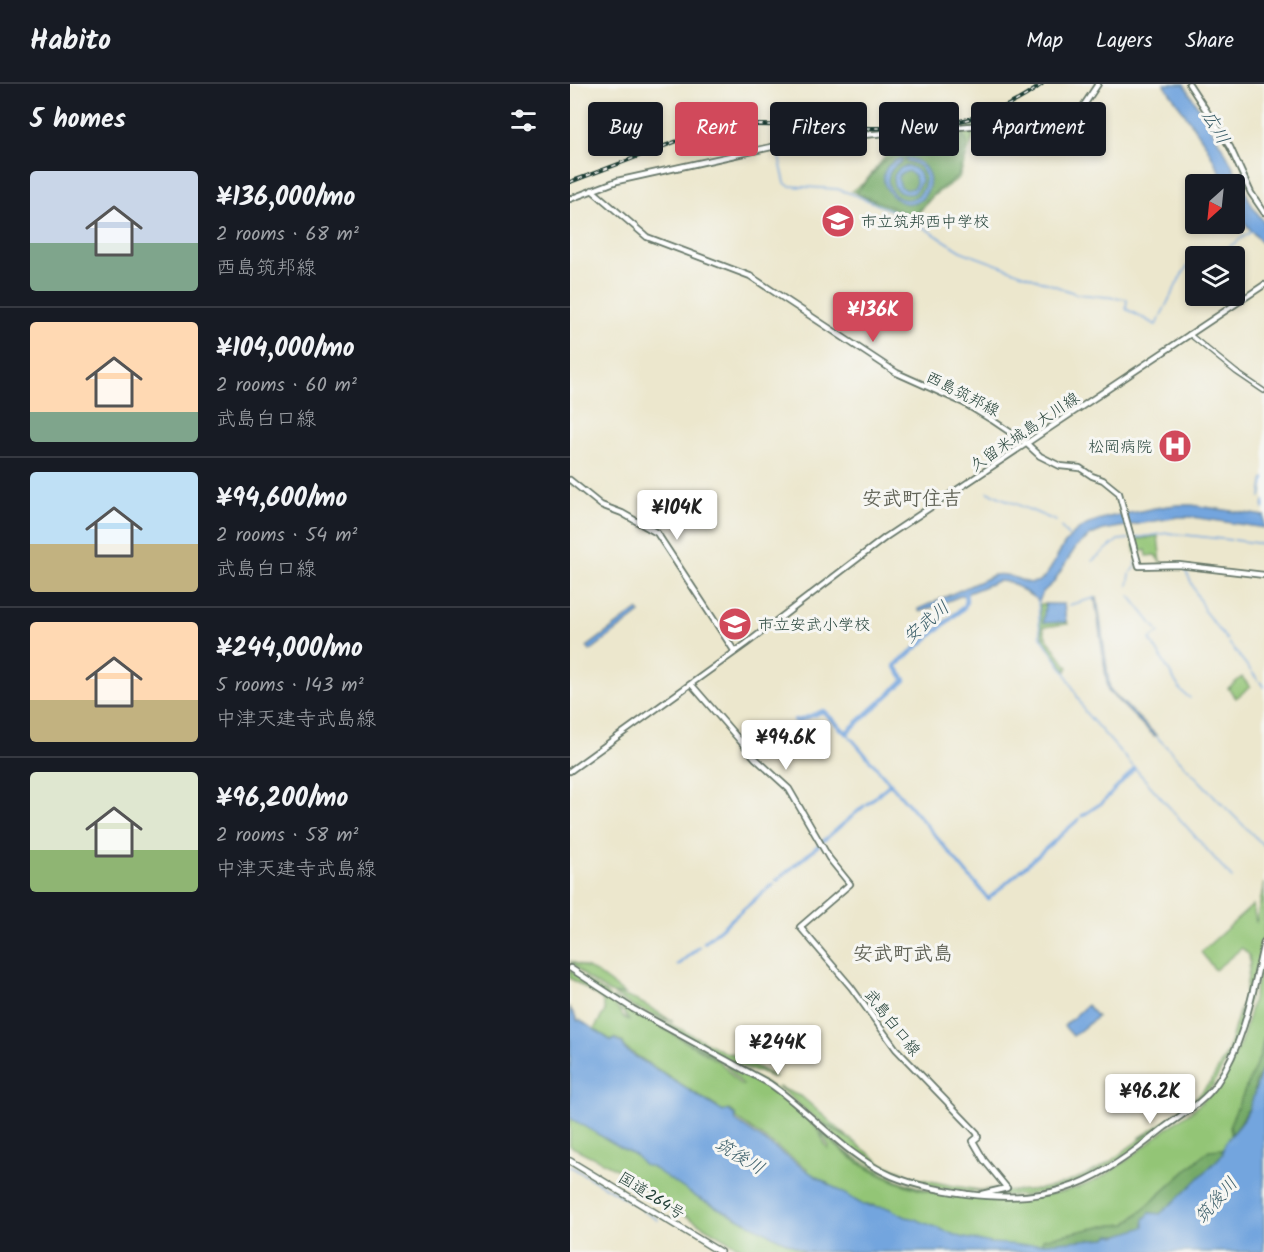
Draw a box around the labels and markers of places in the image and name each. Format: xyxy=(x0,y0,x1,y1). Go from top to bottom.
school or university icon: 市立筑邦西中学校 xyxy=(820,203,856,239)
place label: 市立筑邦西中学校 xyxy=(861,210,989,235)
pin: ¥136K xyxy=(831,292,915,343)
hospital icon: 松岡病院 xyxy=(1157,428,1193,464)
place label: 松岡病院 xyxy=(1088,435,1152,460)
pin: ¥104K xyxy=(635,490,719,541)
school or university icon: 市立安武小学校 xyxy=(717,606,753,642)
place label: 市立安武小学校 xyxy=(758,613,870,638)
pin: ¥94.6K xyxy=(737,720,835,771)
pin: ¥244K xyxy=(736,1025,820,1076)
pin: ¥96.2K xyxy=(1101,1074,1199,1125)

